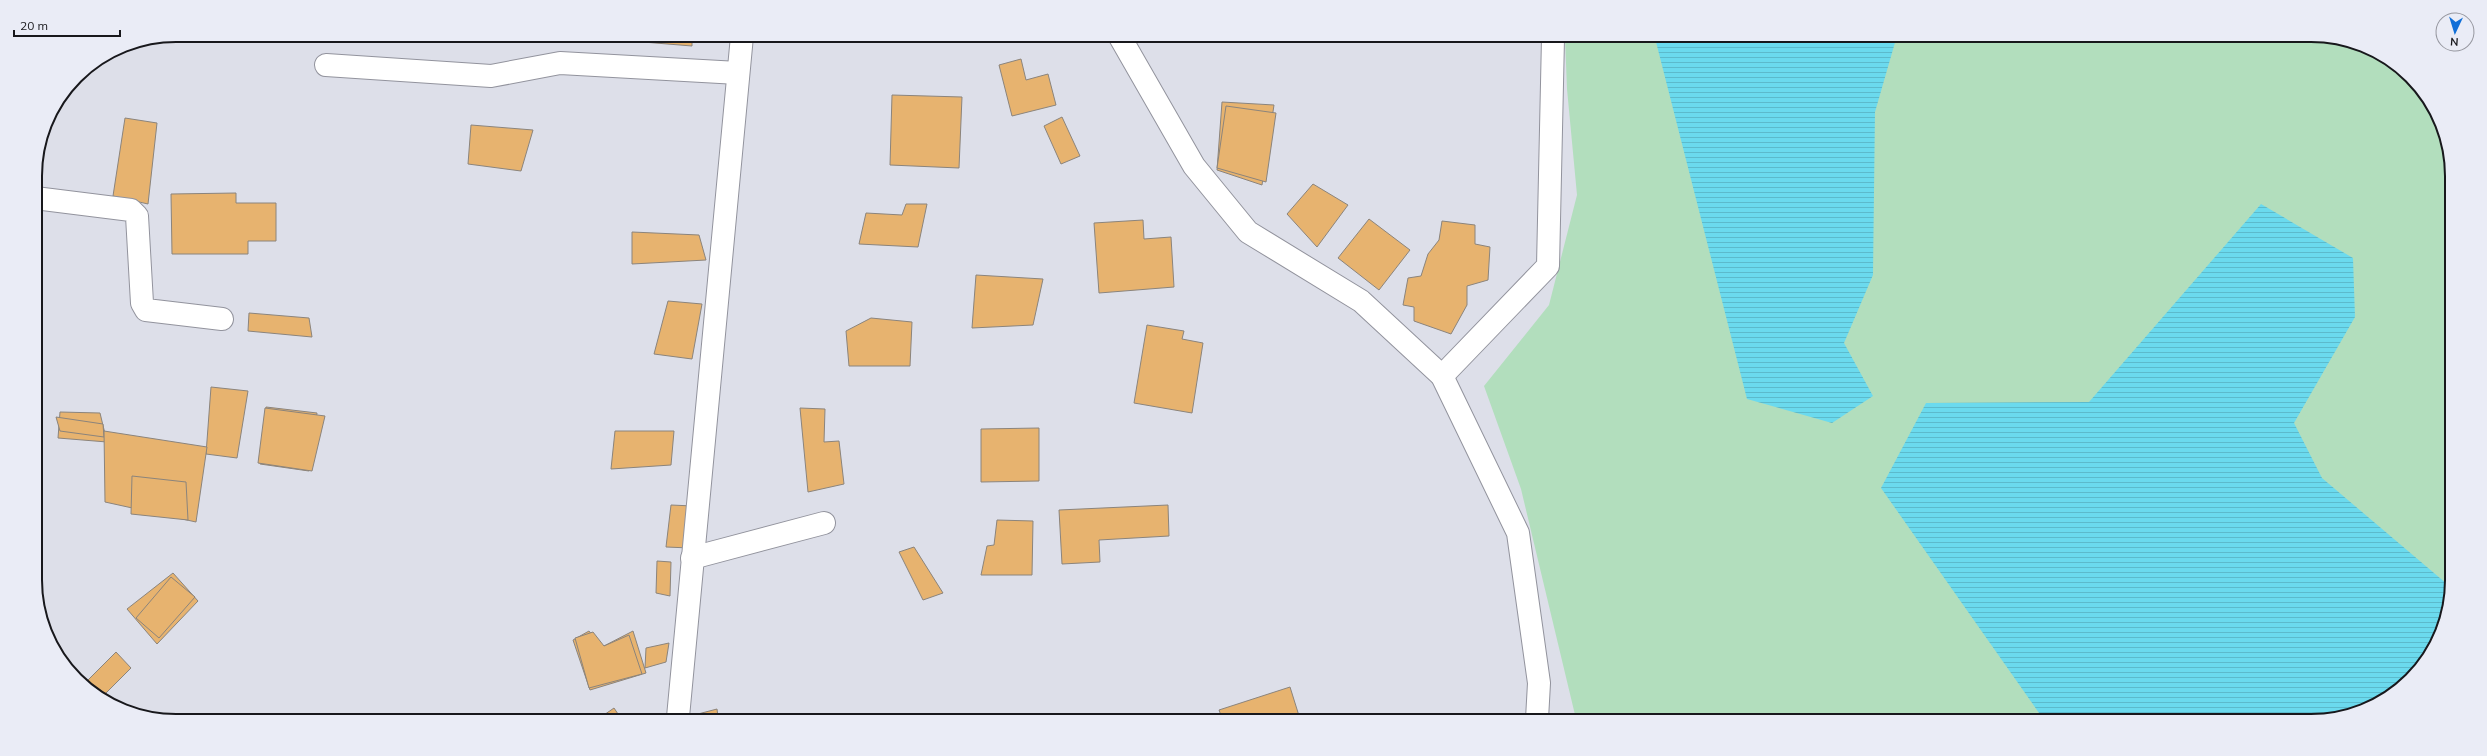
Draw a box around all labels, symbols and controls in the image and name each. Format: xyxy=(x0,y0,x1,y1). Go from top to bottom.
scale bar xyxy=(14,12,120,38)
north arrow xyxy=(2435,12,2475,52)
text: 20 m xyxy=(20,18,48,33)
text: N xyxy=(2450,35,2459,49)

